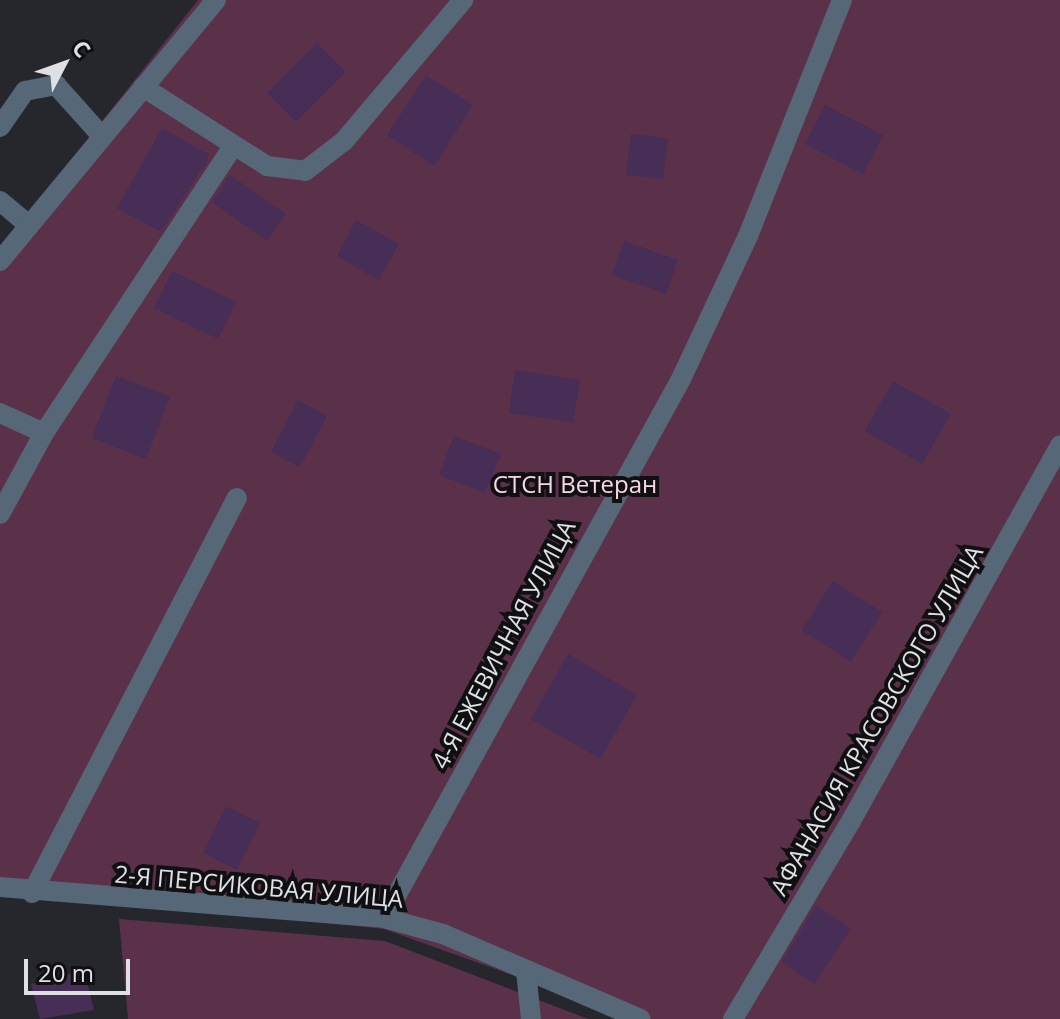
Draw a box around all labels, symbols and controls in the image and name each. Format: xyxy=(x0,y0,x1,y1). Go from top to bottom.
north arrow xyxy=(24,24,104,104)
text: С xyxy=(66,33,98,63)
park label: СТСН Ветеран xyxy=(493,470,657,498)
street label: 4-Я ЕЖЕВИЧНАЯ УЛИЦА xyxy=(425,515,581,773)
street label: АФАНАСИЯ КРАСОВСКОГО УЛИЦА xyxy=(764,540,988,900)
street label: 2-Я ПЕРСИКОВАЯ УЛИЦА xyxy=(113,859,405,913)
scale bar xyxy=(28,943,134,993)
text: 20 m xyxy=(38,956,94,989)

